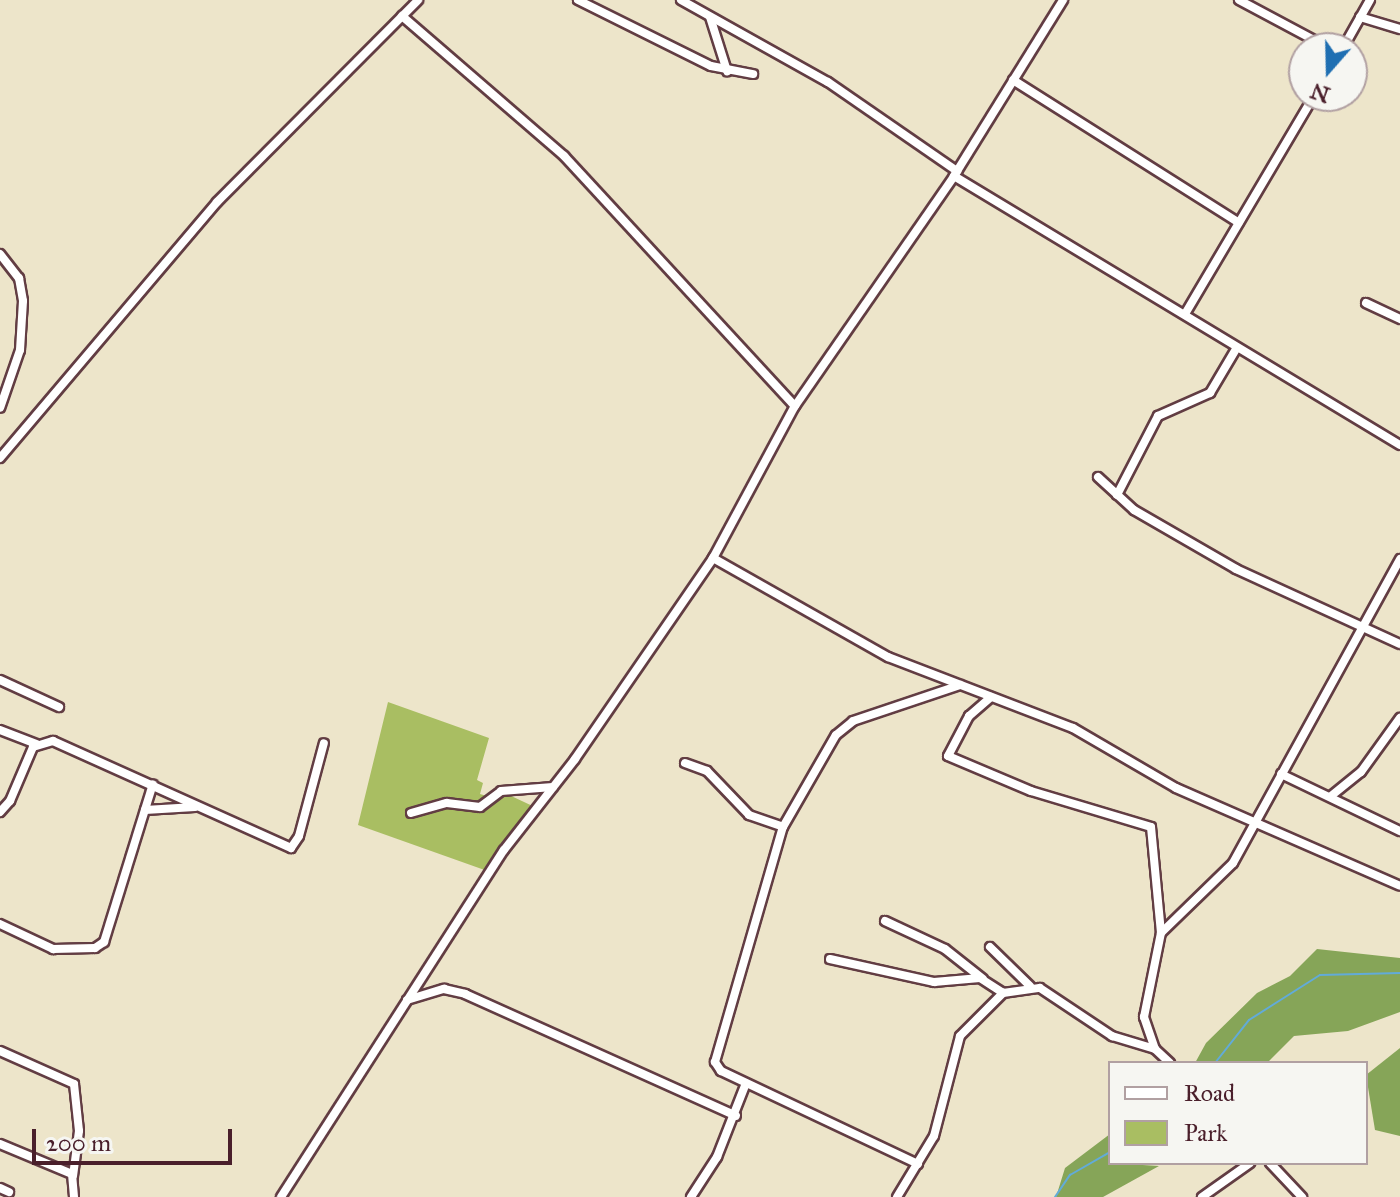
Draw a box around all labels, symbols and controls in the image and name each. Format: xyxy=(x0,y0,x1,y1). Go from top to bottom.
north arrow xyxy=(1288,32,1368,112)
text: N xyxy=(1307,77,1334,109)
legend xyxy=(1108,1061,1368,1165)
text: Road xyxy=(1184,1078,1235,1108)
scale bar xyxy=(36,1113,236,1163)
text: Park xyxy=(1184,1118,1227,1148)
text: 200 m xyxy=(46,1128,111,1158)

